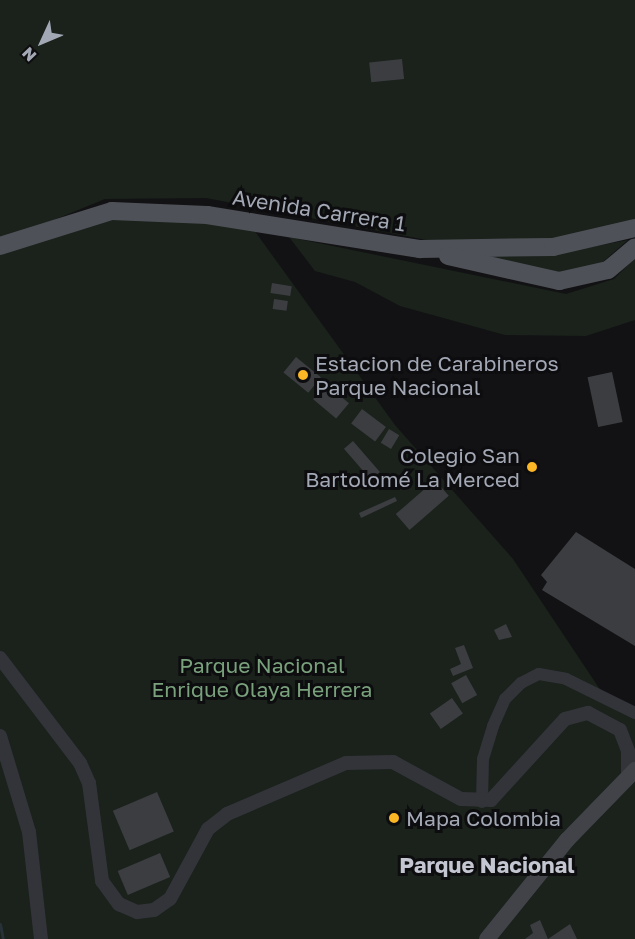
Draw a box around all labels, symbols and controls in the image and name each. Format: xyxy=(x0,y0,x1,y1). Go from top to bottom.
north arrow xyxy=(12,12,72,72)
text: N xyxy=(18,43,40,66)
street label: Avenida Carrera 1 xyxy=(231,184,407,236)
place label: Estacion de Carabineros Parque Nacional xyxy=(315,350,559,400)
marker: Estacion de Carabineros Parque Nacional xyxy=(296,368,310,382)
place label: Colegio San Bartolomé La Merced xyxy=(305,442,520,492)
marker: Colegio San Bartolomé La Merced xyxy=(525,460,539,474)
park label: Parque Nacional Enrique Olaya Herrera xyxy=(152,652,372,702)
place label: Mapa Colombia xyxy=(406,805,561,831)
marker: Mapa Colombia xyxy=(387,811,401,825)
district label: Parque Nacional xyxy=(399,852,575,878)

